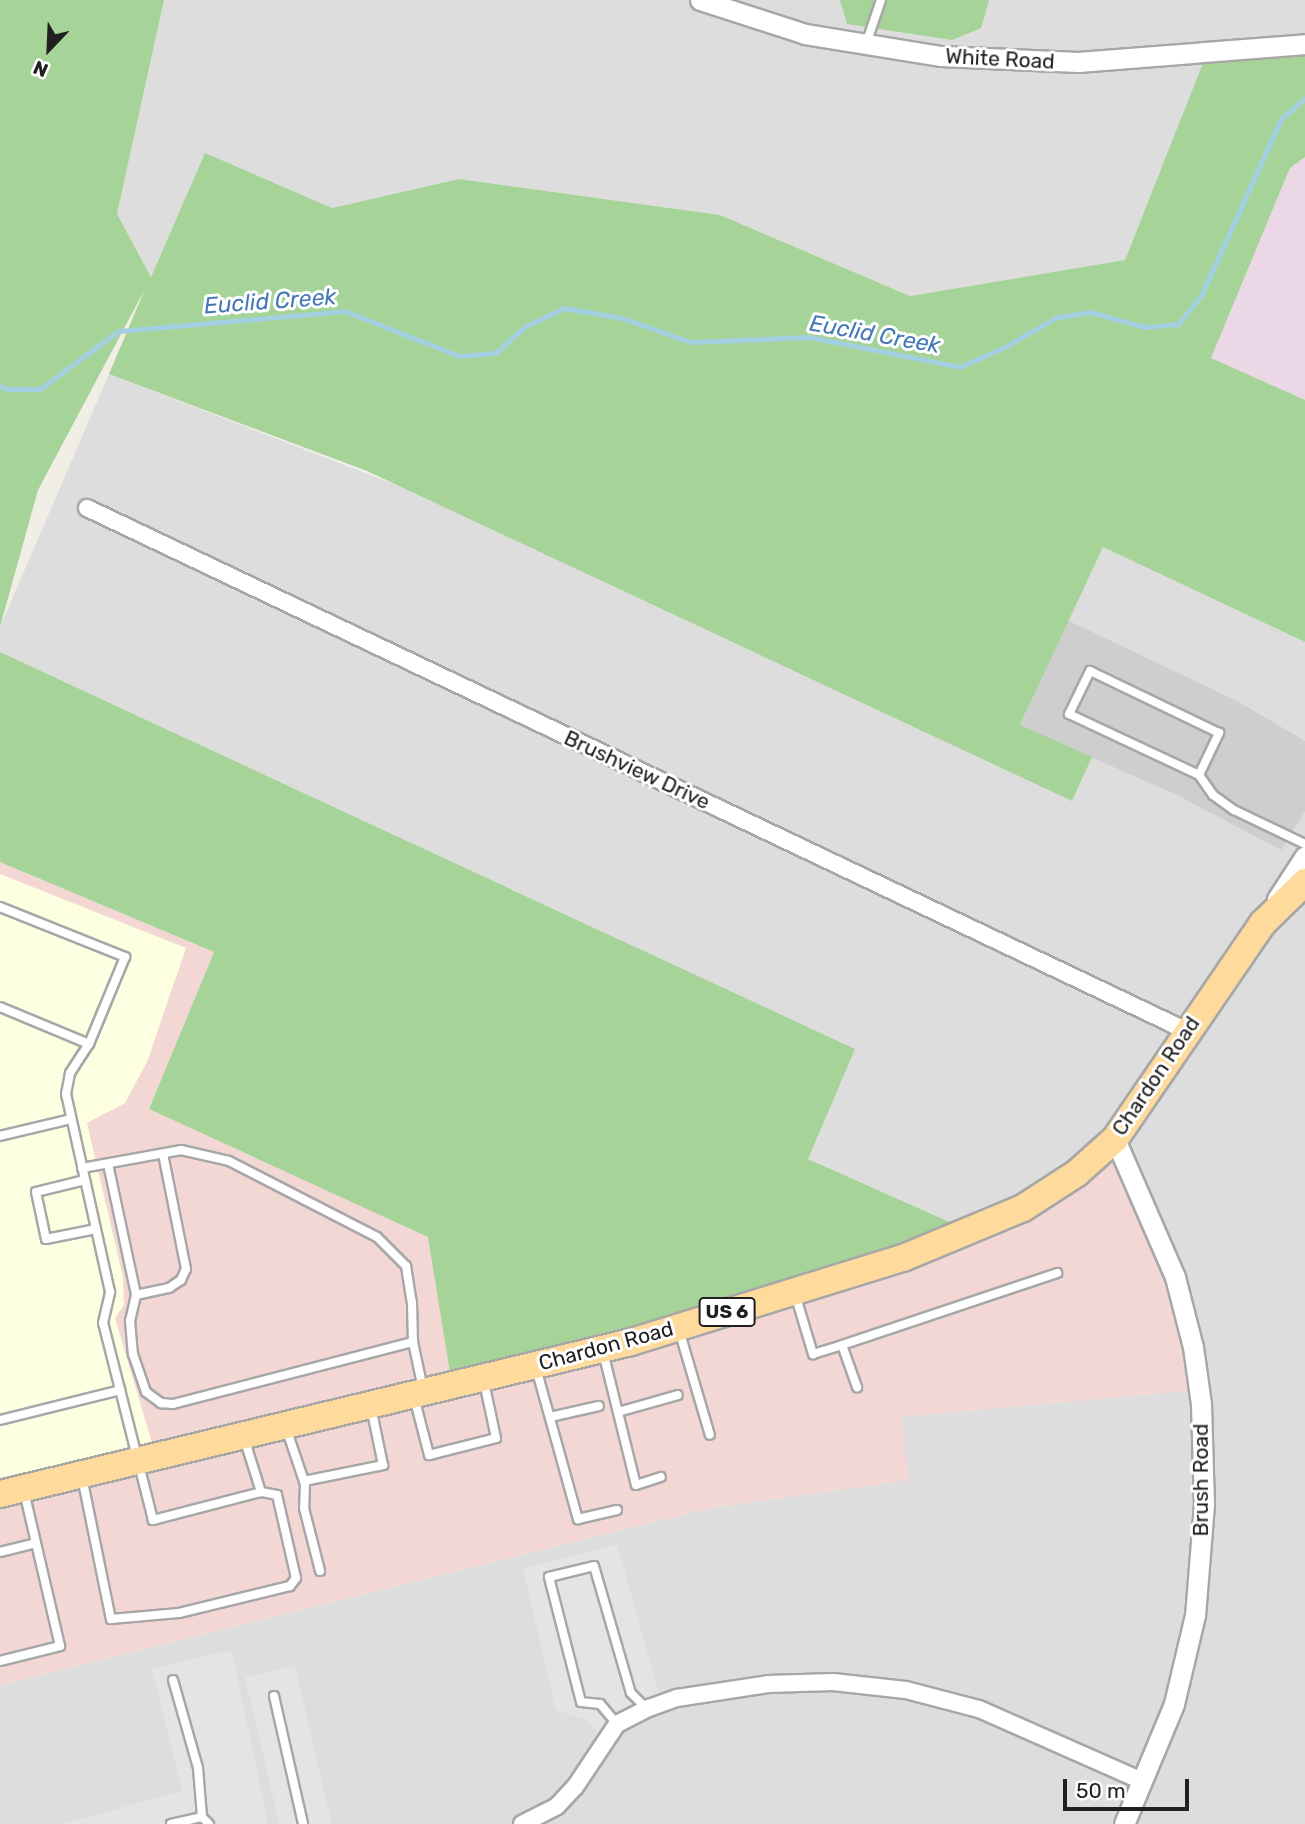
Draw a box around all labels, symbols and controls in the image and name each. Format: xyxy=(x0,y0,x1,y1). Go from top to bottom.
north arrow xyxy=(14,14,84,84)
street label: White Road xyxy=(945,44,1055,74)
text: N xyxy=(30,56,51,82)
water label: Euclid Creek xyxy=(203,283,337,319)
water label: Euclid Creek xyxy=(807,309,943,359)
street label: Brushview Drive xyxy=(560,725,714,815)
street label: Chardon Road xyxy=(1107,1012,1205,1140)
road number: US 6 xyxy=(697,1296,757,1328)
street label: Chardon Road xyxy=(536,1316,676,1376)
street label: Brush Road xyxy=(1188,1423,1214,1537)
scale bar xyxy=(1067,1764,1193,1808)
text: 50 m xyxy=(1076,1778,1126,1803)

